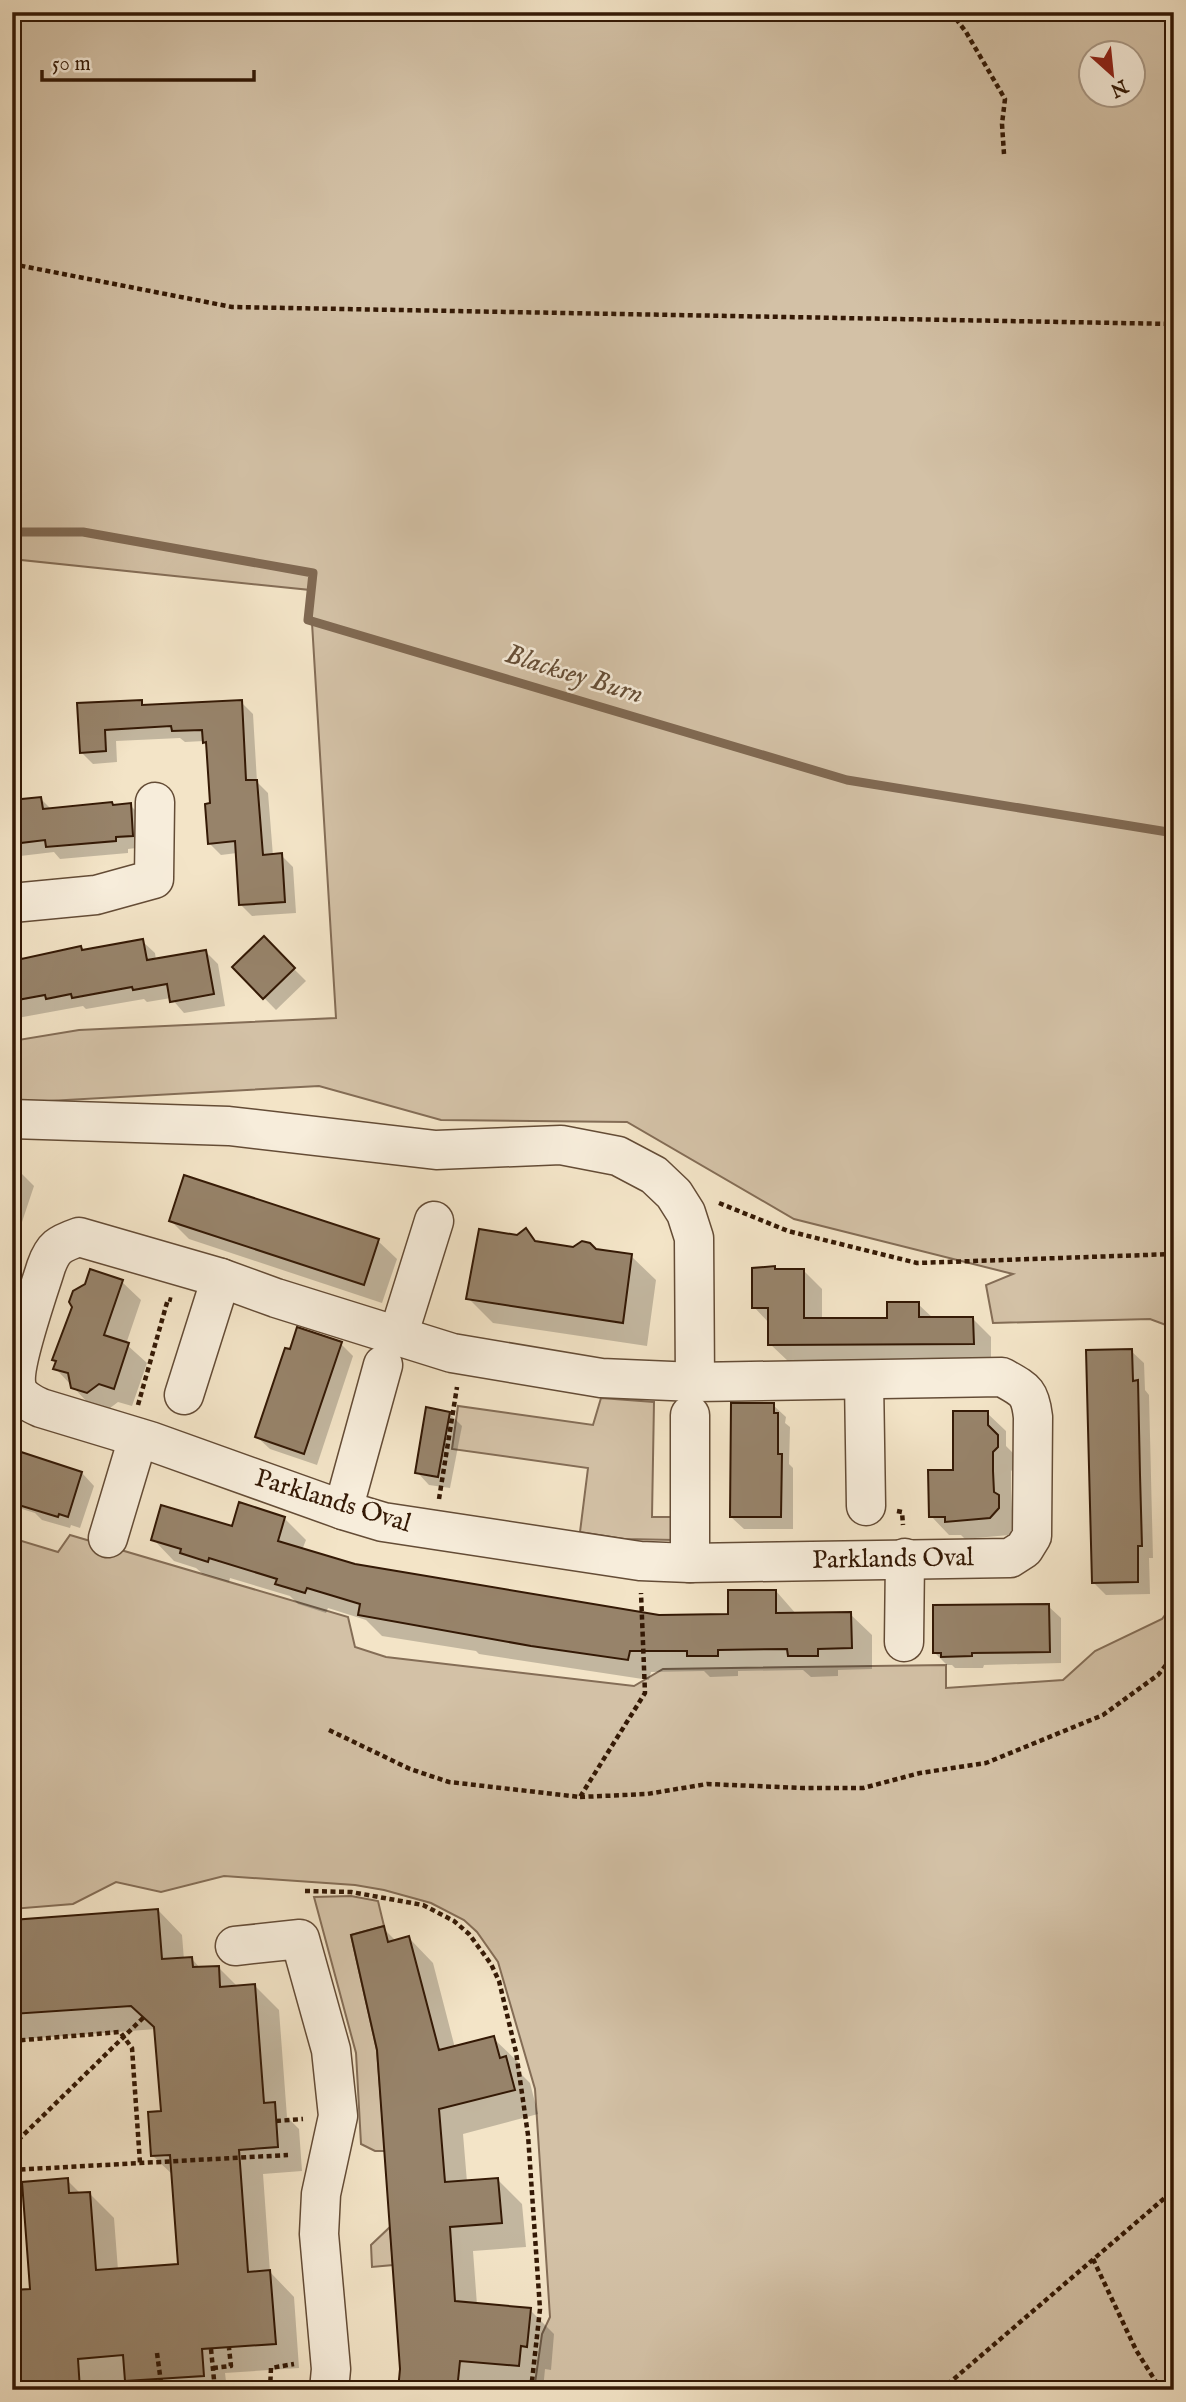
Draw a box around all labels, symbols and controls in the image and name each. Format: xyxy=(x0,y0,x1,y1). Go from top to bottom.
scale bar xyxy=(42,38,254,82)
north arrow xyxy=(1078,38,1148,108)
text: 50 m xyxy=(52,51,91,78)
text: N xyxy=(1106,72,1132,102)
water label: Blacksey Burn xyxy=(501,637,647,713)
street label: Parklands Oval xyxy=(251,1462,416,1541)
street label: Parklands Oval xyxy=(812,1541,975,1577)

